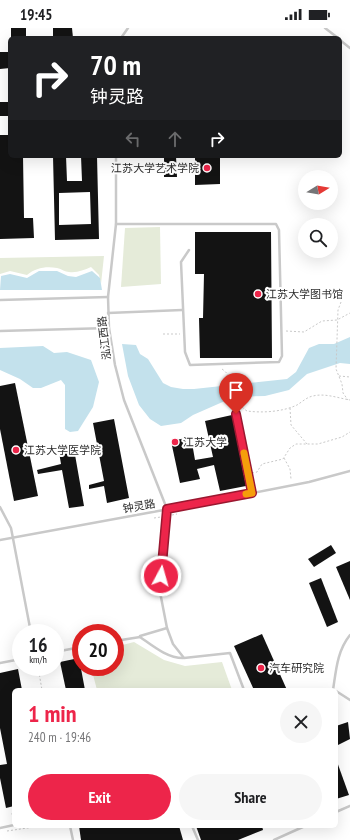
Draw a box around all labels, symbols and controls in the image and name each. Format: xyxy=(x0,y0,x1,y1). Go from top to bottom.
text: 19:45 xyxy=(20,5,52,24)
text: 70 m xyxy=(90,46,141,83)
icon: right xyxy=(24,52,76,104)
text: 钟灵路 xyxy=(90,85,144,108)
icon: left xyxy=(122,128,144,150)
icon: ahead xyxy=(164,128,186,150)
icon: right xyxy=(206,128,228,150)
place label: 江苏大学艺术学院 xyxy=(111,161,199,175)
marker: 江苏大学艺术学院 xyxy=(202,163,212,173)
north arrow xyxy=(298,170,338,210)
map controls xyxy=(298,170,338,258)
button: search xyxy=(298,218,338,258)
place label: 江苏大学图书馆 xyxy=(266,287,343,301)
marker: 江苏大学图书馆 xyxy=(253,289,263,299)
street label: 泓江西路 xyxy=(94,315,114,361)
pin xyxy=(219,373,253,414)
icon: arrive xyxy=(225,379,247,401)
place label: 江苏大学 xyxy=(183,435,227,449)
marker: 江苏大学 xyxy=(170,437,180,447)
place label: 江苏大学医学院 xyxy=(24,443,101,457)
marker: 江苏大学医学院 xyxy=(11,445,21,455)
street label: 钟灵路 xyxy=(122,496,156,516)
position arrow xyxy=(140,555,182,597)
speed limit sign: 20 xyxy=(72,624,124,676)
text: 16 xyxy=(28,632,48,658)
text: km/h xyxy=(29,653,47,666)
place label: 汽车研究院 xyxy=(269,661,324,675)
marker: 汽车研究院 xyxy=(256,663,266,673)
text: 1 min xyxy=(28,698,76,729)
button: close xyxy=(280,701,322,743)
text: 240 m · 19:46 xyxy=(28,729,91,746)
button: Exit xyxy=(28,774,171,820)
button: Share xyxy=(179,774,322,820)

